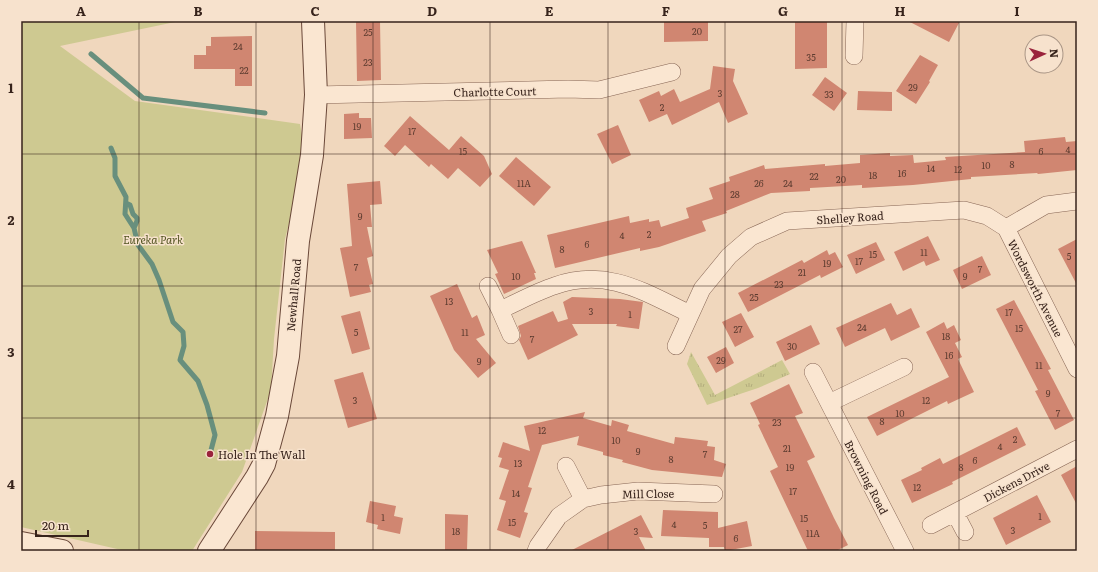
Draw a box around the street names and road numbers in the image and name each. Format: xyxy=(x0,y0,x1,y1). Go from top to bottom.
street label: Charlotte Court xyxy=(453,82,537,100)
street label: Shelley Road xyxy=(816,207,884,227)
street label: Wordsworth Avenue xyxy=(1004,236,1068,340)
street label: Newhall Road xyxy=(282,258,304,332)
street label: Browning Road xyxy=(841,437,893,517)
street label: Dickens Drive xyxy=(980,457,1052,505)
street label: Mill Close xyxy=(622,485,675,501)

